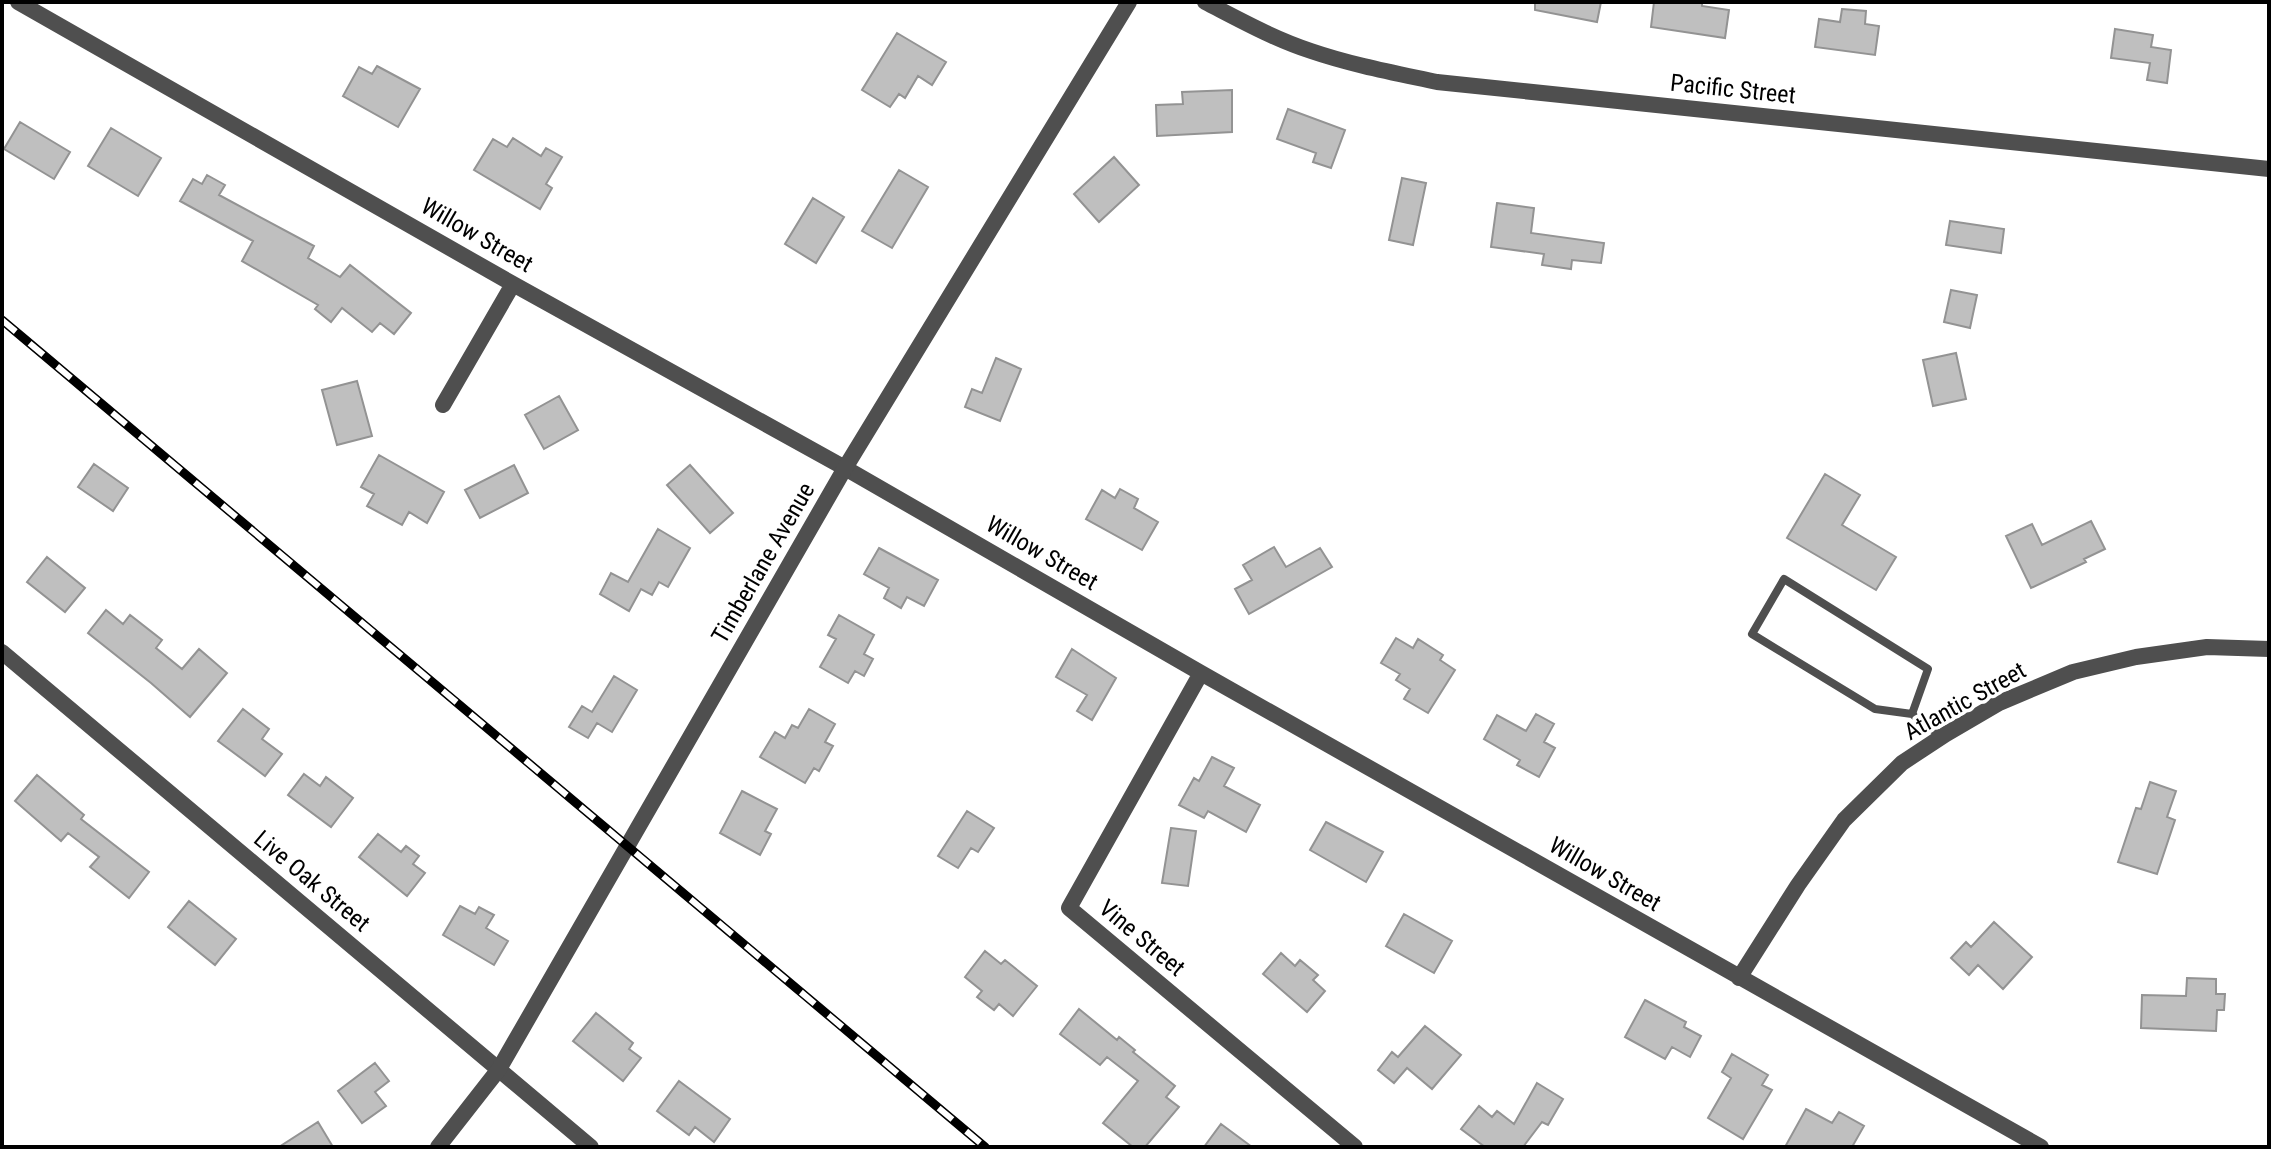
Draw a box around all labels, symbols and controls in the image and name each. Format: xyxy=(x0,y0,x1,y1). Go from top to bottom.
street label: Pacific Street xyxy=(1669,68,1797,110)
street label: Willow Street xyxy=(416,192,538,278)
street label: Timberlane Avenue xyxy=(706,478,820,648)
street label: Willow Street xyxy=(981,510,1103,596)
street label: Atlantic Street xyxy=(1899,656,2031,746)
street label: Live Oak Street xyxy=(249,825,375,937)
street label: Willow Street xyxy=(1544,831,1666,917)
street label: Vine Street xyxy=(1093,894,1191,982)

